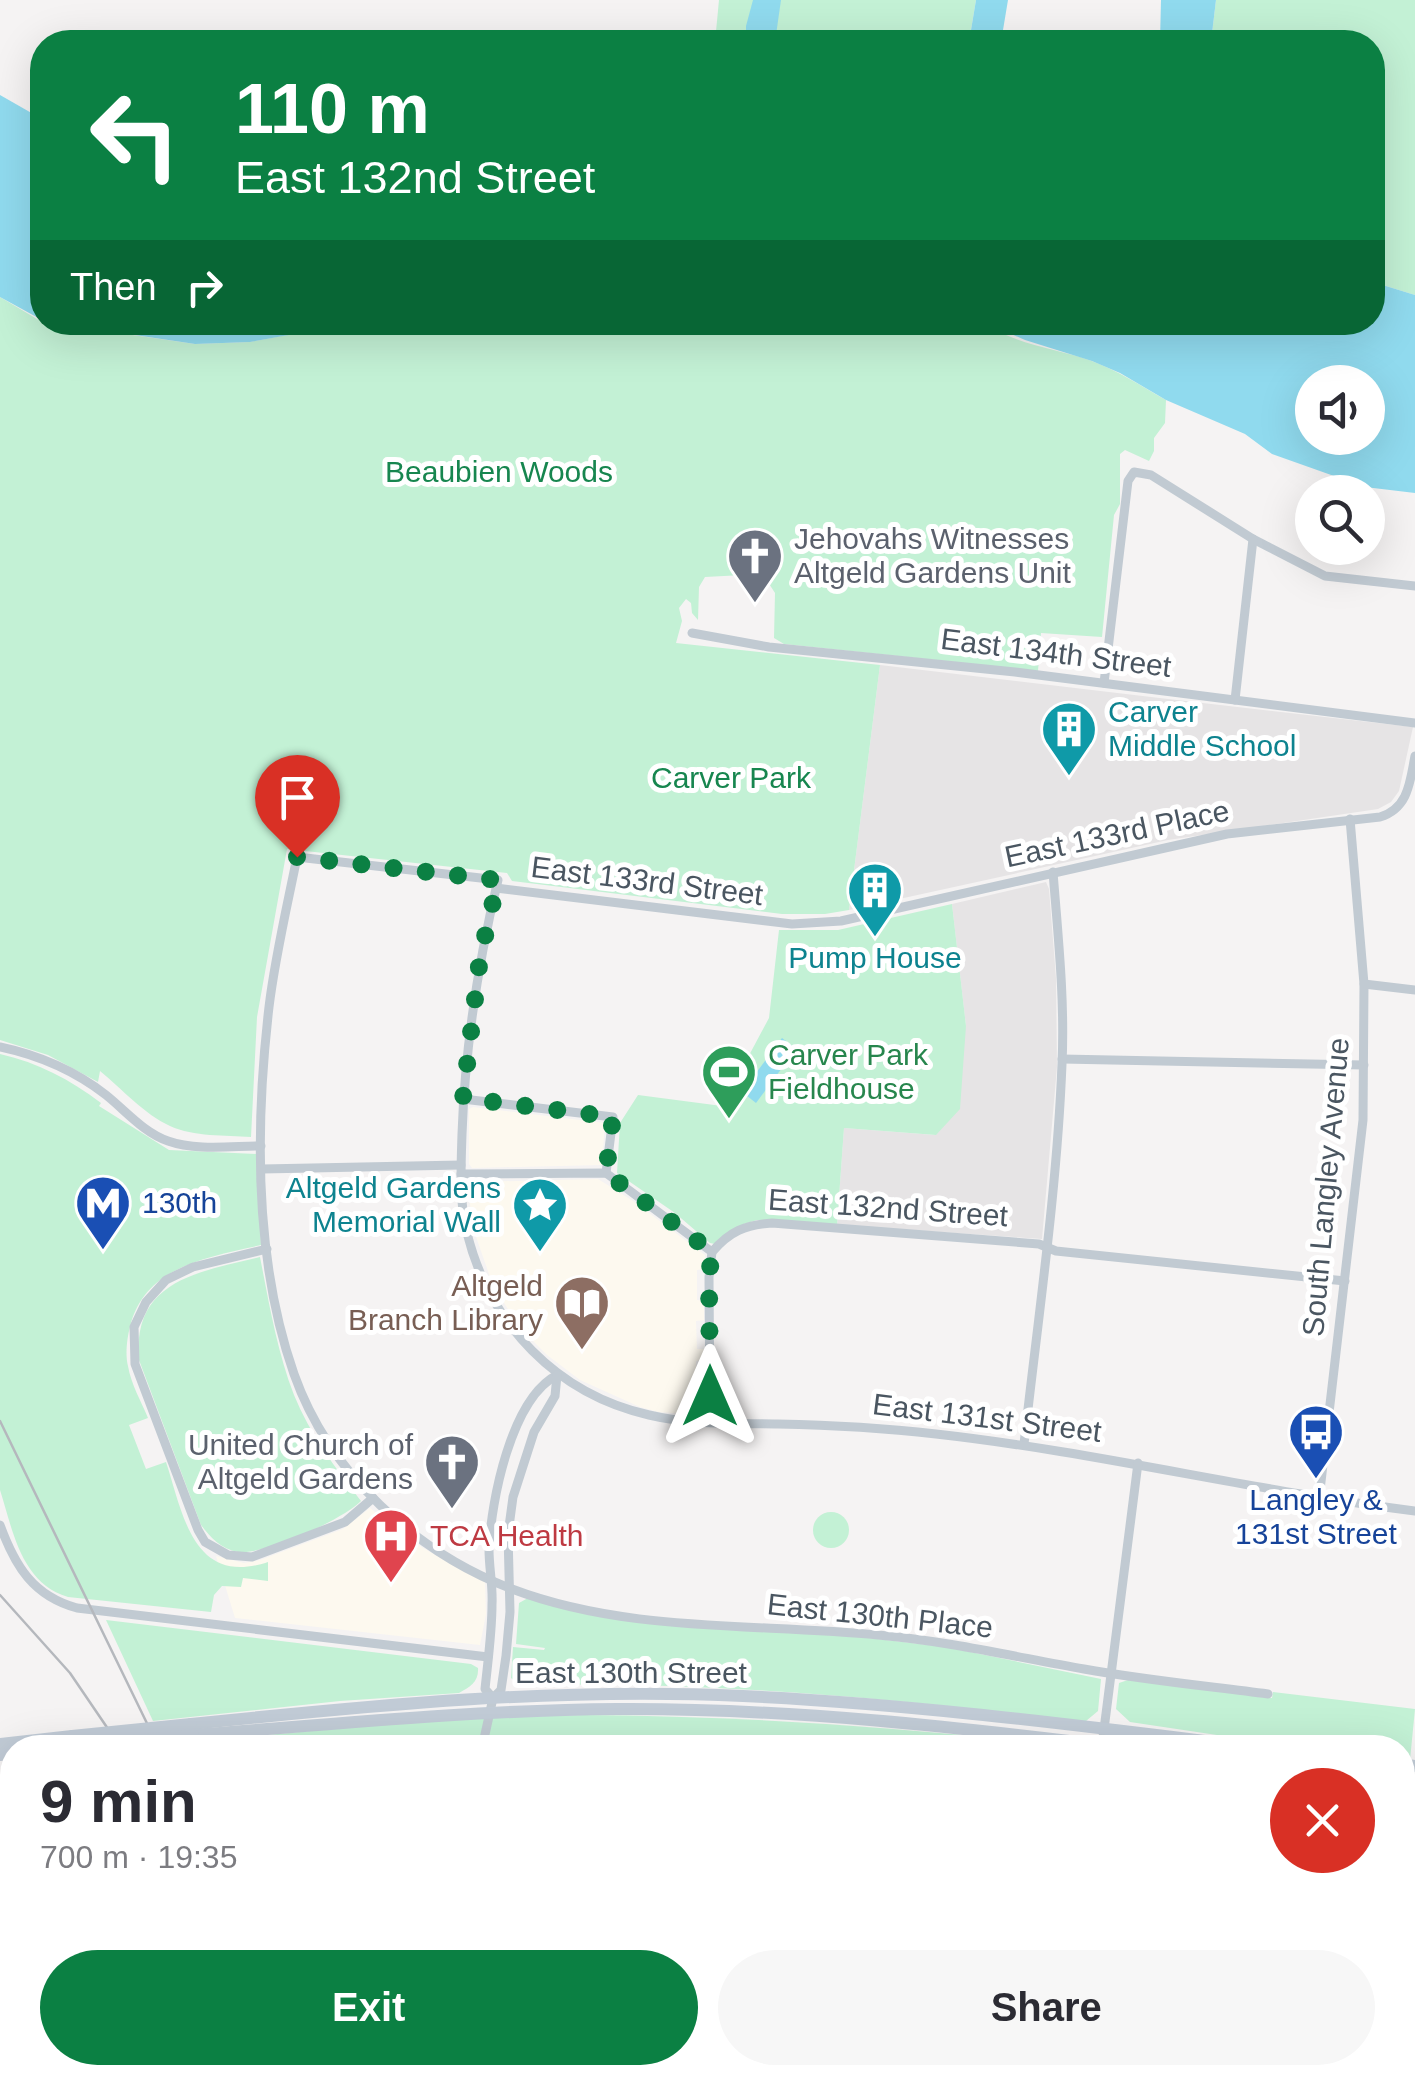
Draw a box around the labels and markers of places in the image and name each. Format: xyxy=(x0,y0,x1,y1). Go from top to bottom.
place label: Jehovahs Witnesses Altgeld Gardens Unit xyxy=(794,522,1071,589)
church icon: Jehovahs Witnesses Altgeld Gardens Unit xyxy=(725,526,785,605)
place label: Carver Middle School xyxy=(1108,695,1296,762)
building icon: Carver Middle School xyxy=(1039,699,1099,778)
pin xyxy=(255,755,340,858)
building icon: Pump House xyxy=(845,860,905,939)
place label: Pump House xyxy=(788,941,962,974)
place label: Carver Park Fieldhouse xyxy=(768,1038,929,1105)
sports icon: Carver Park Fieldhouse xyxy=(699,1042,759,1121)
place label: Altgeld Gardens Memorial Wall xyxy=(286,1171,501,1238)
metro station icon: 130th xyxy=(73,1173,133,1252)
place icon: Altgeld Gardens Memorial Wall xyxy=(510,1175,570,1254)
place label: 130th xyxy=(142,1186,217,1219)
place label: Altgeld Branch Library xyxy=(348,1269,543,1336)
library icon: Altgeld Branch Library xyxy=(552,1273,612,1352)
bus stop icon: Langley & 131st Street xyxy=(1286,1402,1346,1481)
place label: United Church of Altgeld Gardens xyxy=(188,1428,414,1495)
church icon: United Church of Altgeld Gardens xyxy=(422,1432,482,1511)
place label: Langley & 131st Street xyxy=(1235,1483,1398,1550)
hospital icon: TCA Health xyxy=(361,1506,421,1585)
place label: TCA Health xyxy=(430,1519,583,1552)

